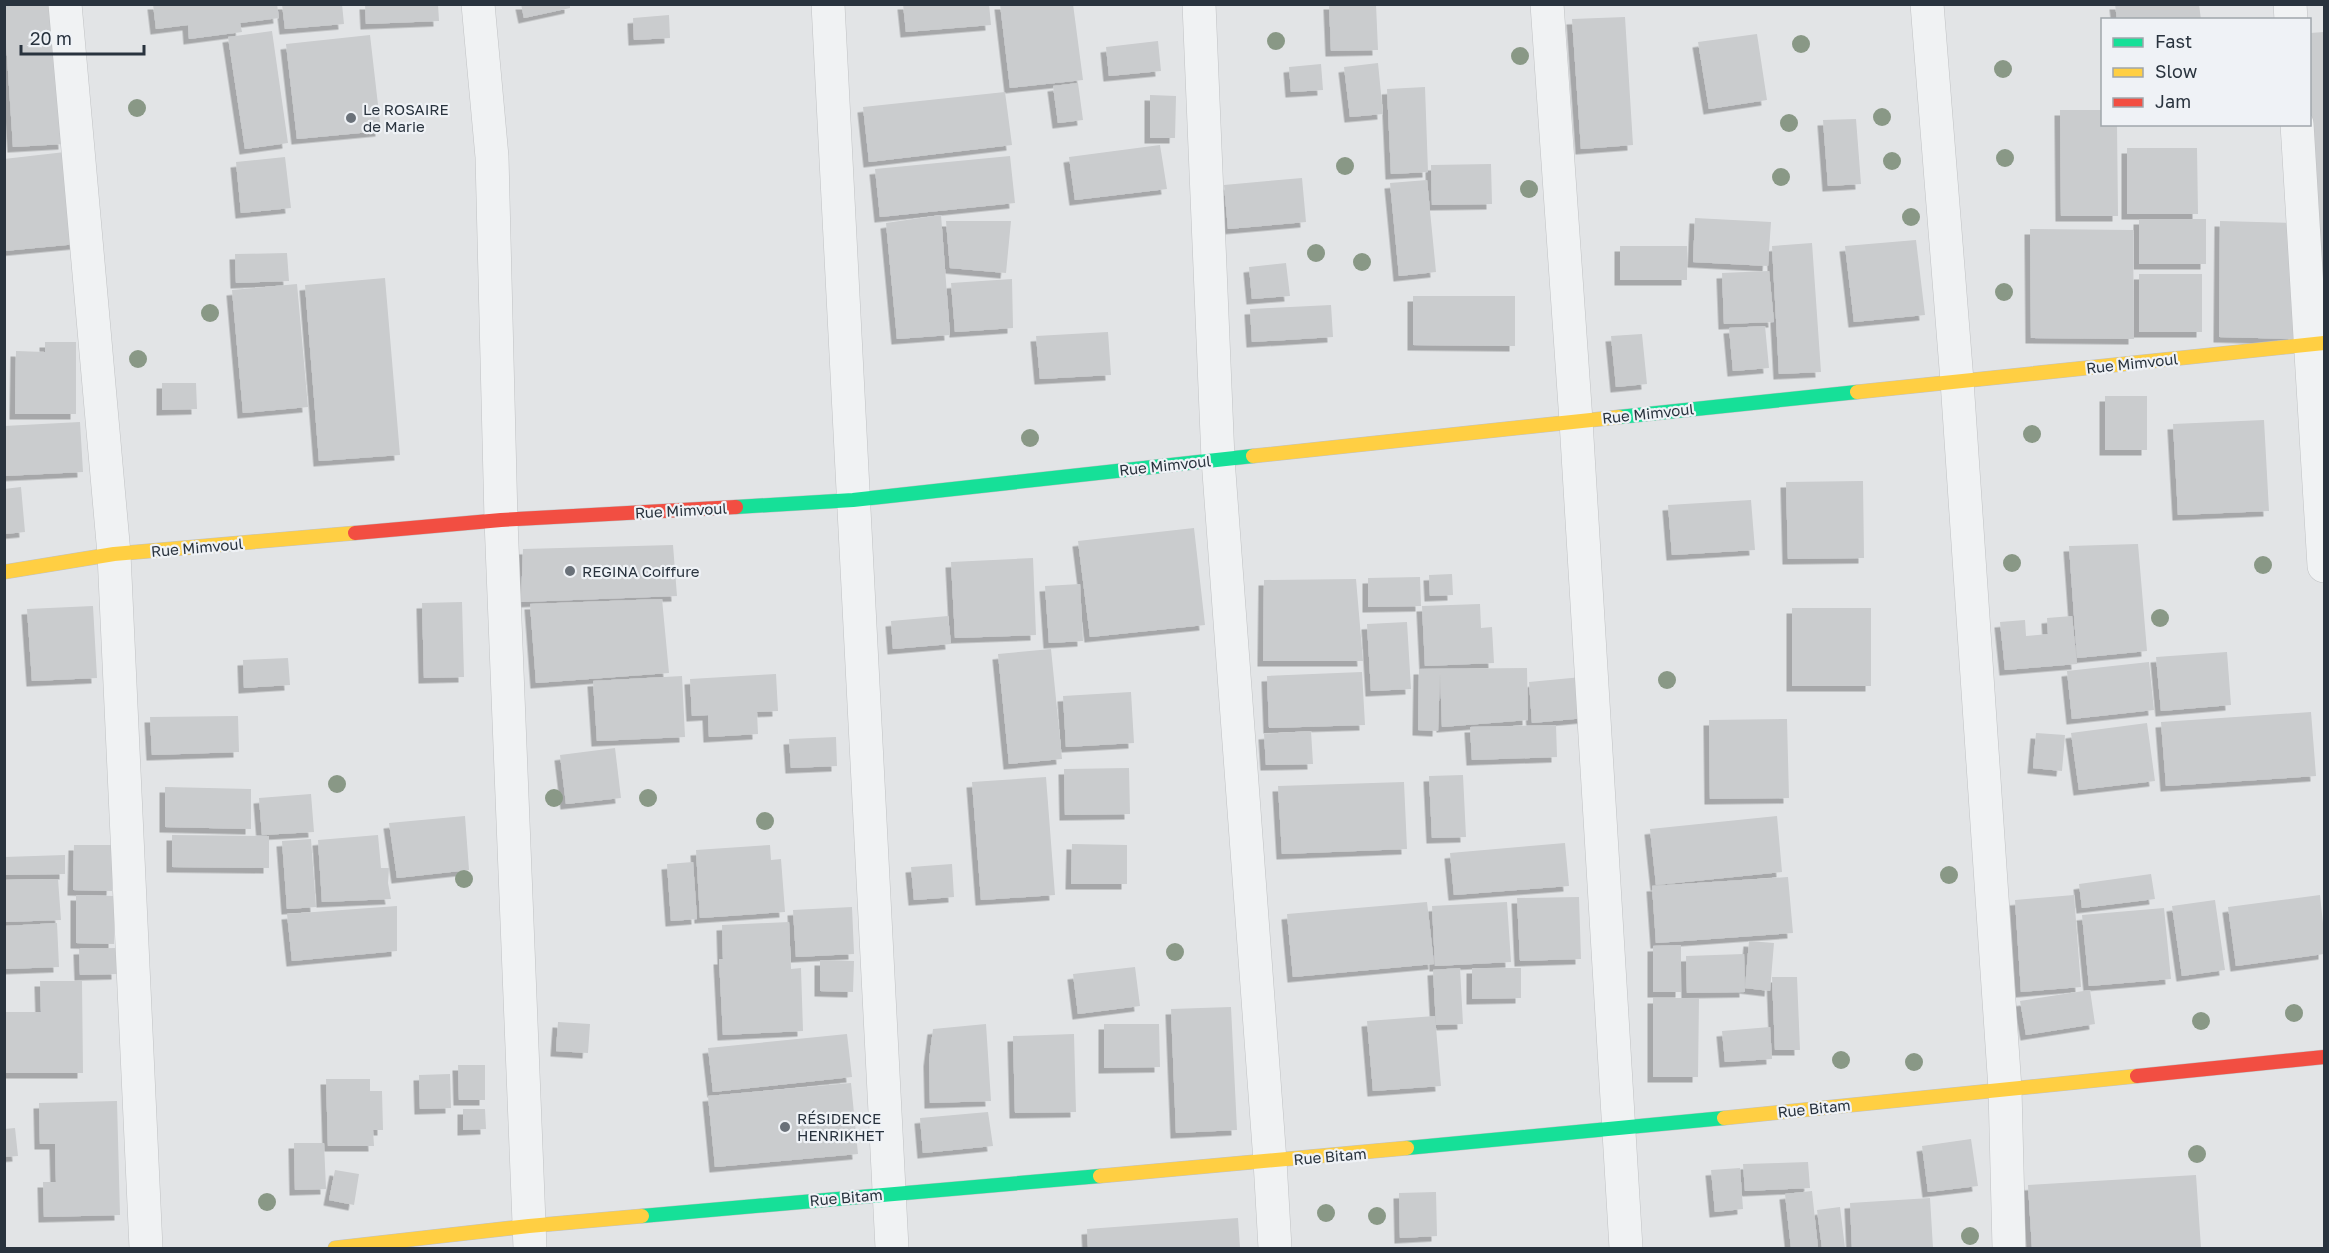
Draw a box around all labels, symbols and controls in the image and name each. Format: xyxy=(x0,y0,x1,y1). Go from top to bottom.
scale bar xyxy=(21,18,144,56)
legend xyxy=(2101,18,2311,126)
text: 20 m xyxy=(30,27,72,49)
text: Fast xyxy=(2155,30,2192,52)
text: Slow xyxy=(2155,60,2198,82)
text: Jam xyxy=(2155,90,2191,112)
place label: Le ROSAIRE de Marie xyxy=(363,100,449,135)
marker: Le ROSAIRE de Marie xyxy=(344,111,358,125)
street label: Rue Mimvoul xyxy=(2085,349,2179,377)
street label: Rue Mimvoul xyxy=(1601,399,1695,427)
street label: Rue Mimvoul xyxy=(1118,451,1212,479)
street label: Rue Mimvoul xyxy=(634,499,728,521)
street label: Rue Mimvoul xyxy=(150,534,244,560)
place label: REGINA Coiffure xyxy=(582,562,700,580)
marker: REGINA Coiffure xyxy=(563,564,577,578)
street label: Rue Bitam xyxy=(1777,1095,1851,1121)
place label: RÉSIDENCE HENRIKHET xyxy=(797,1109,884,1144)
marker: RÉSIDENCE HENRIKHET xyxy=(778,1120,792,1134)
street label: Rue Bitam xyxy=(1293,1144,1367,1168)
street label: Rue Bitam xyxy=(809,1185,883,1209)

